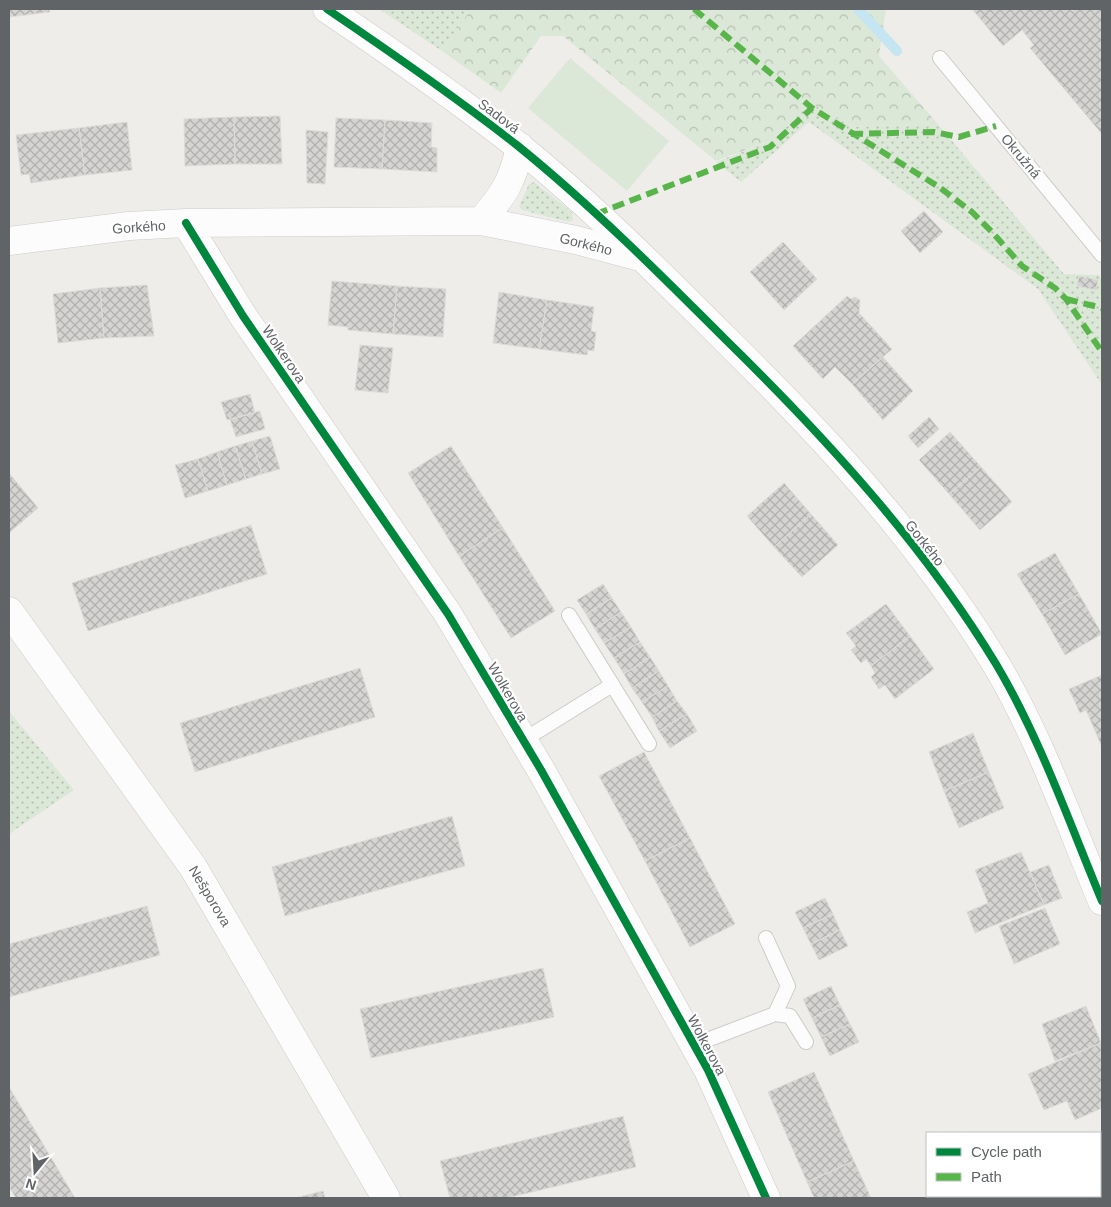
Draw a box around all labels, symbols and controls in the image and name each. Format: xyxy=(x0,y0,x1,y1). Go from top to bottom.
street label: Sadová xyxy=(475,95,523,137)
street label: Okružná xyxy=(998,131,1044,182)
street label: Gorkého xyxy=(112,217,167,237)
street label: Gorkého xyxy=(558,230,614,258)
street label: Wolkerova xyxy=(259,322,309,386)
street label: Gorkého xyxy=(902,517,948,569)
street label: Wolkerova xyxy=(485,659,532,725)
street label: Nešporova xyxy=(186,863,234,929)
street label: Wolkerova xyxy=(684,1012,730,1078)
legend xyxy=(926,1132,1101,1197)
text: Cycle path xyxy=(971,1143,1042,1160)
north arrow xyxy=(10,1147,60,1197)
text: Path xyxy=(971,1168,1002,1185)
text: N xyxy=(24,1175,38,1194)

